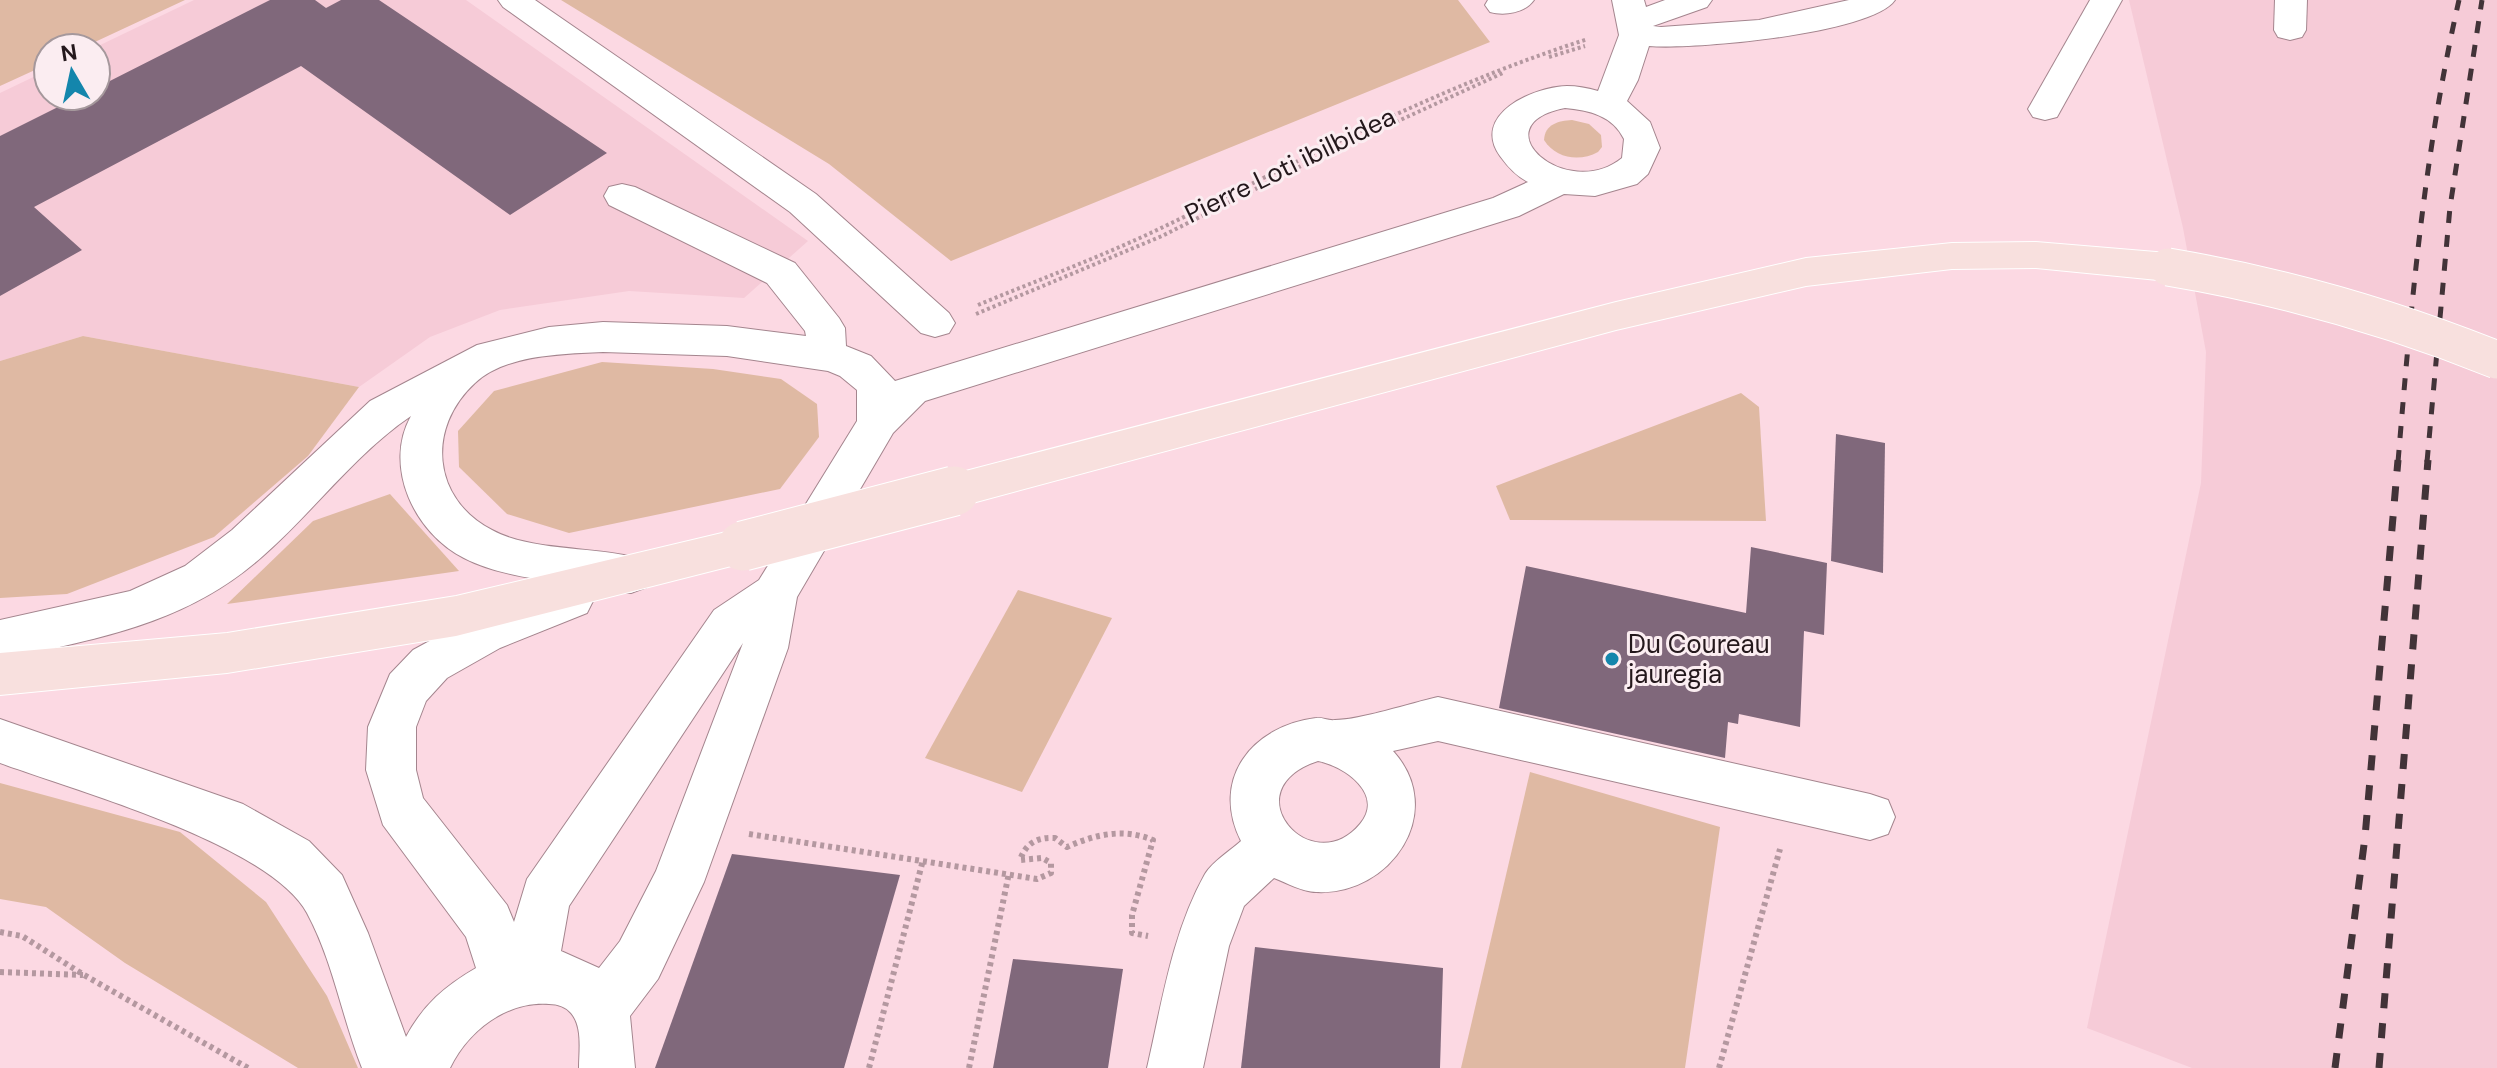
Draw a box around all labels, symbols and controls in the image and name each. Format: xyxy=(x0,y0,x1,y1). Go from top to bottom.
north arrow xyxy=(32,32,112,112)
text: N xyxy=(59,37,79,68)
street label: Pierre Loti ibilbidea xyxy=(1179,99,1401,231)
place label: Du Coureau jauregia xyxy=(1627,627,1770,691)
marker: Du Coureau jauregia xyxy=(1603,650,1621,668)

